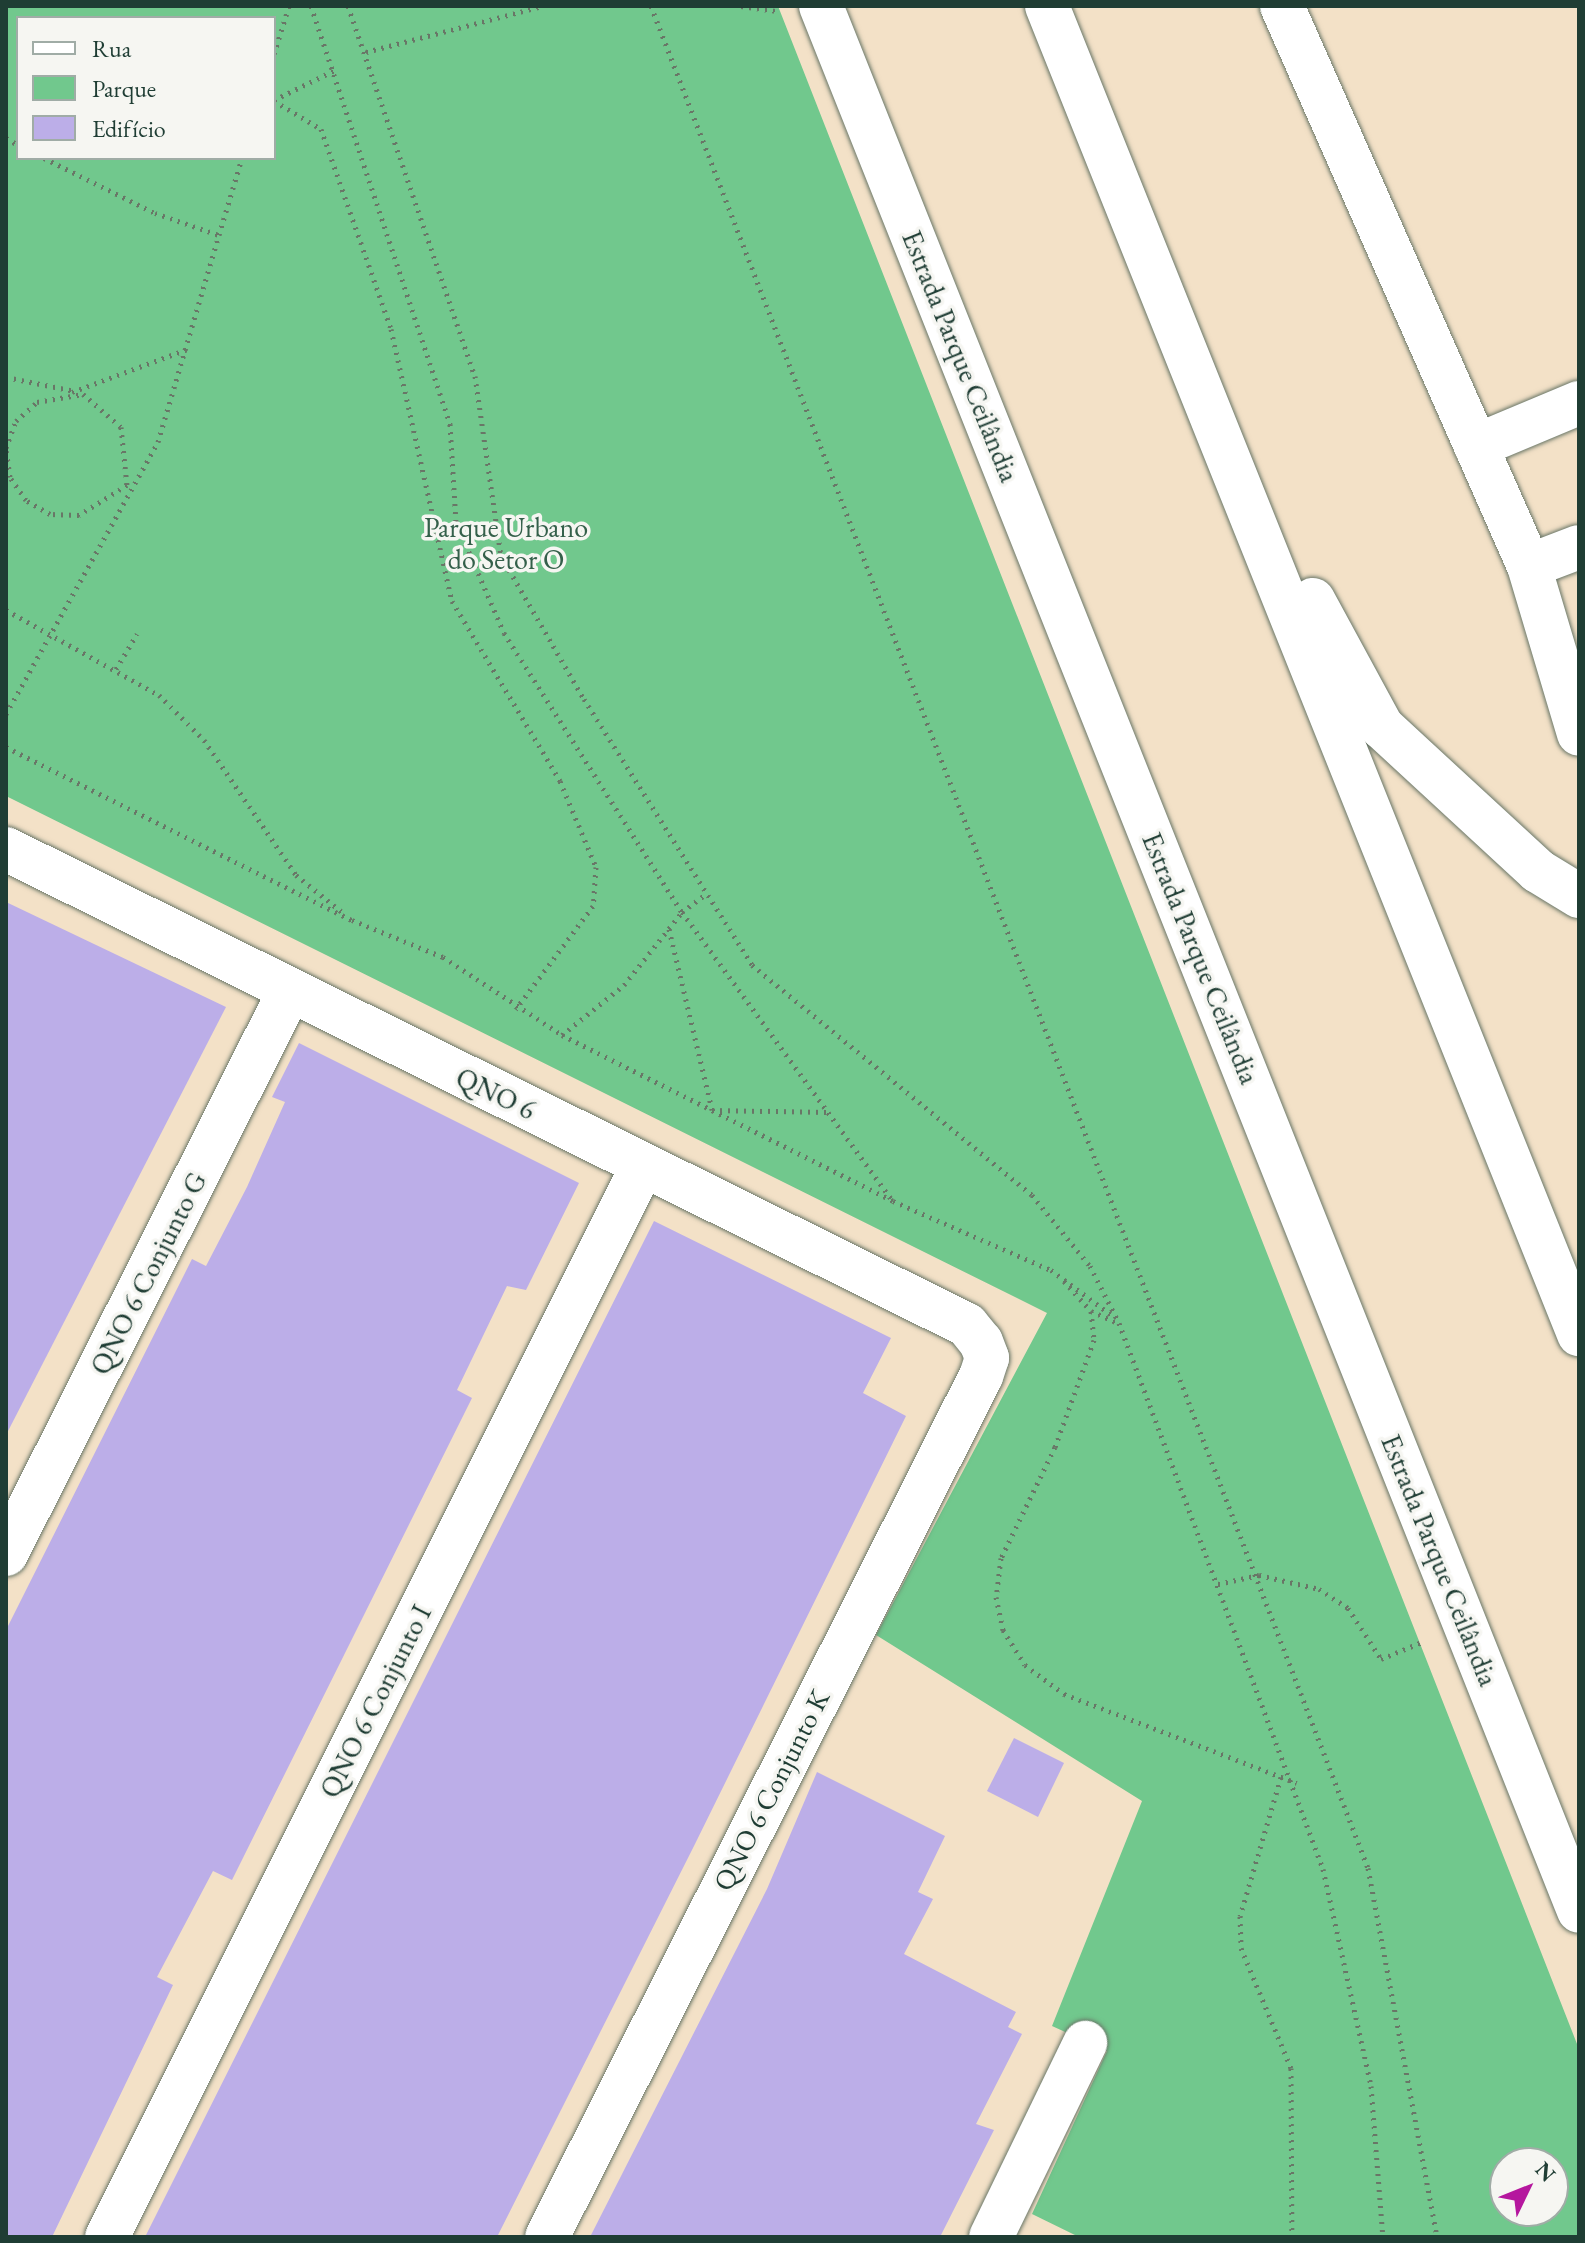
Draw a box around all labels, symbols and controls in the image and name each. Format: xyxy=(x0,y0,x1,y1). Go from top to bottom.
legend xyxy=(16,16,276,160)
text: Rua xyxy=(92,33,131,64)
text: Parque xyxy=(92,73,156,104)
text: Edifício xyxy=(92,113,166,144)
street label: Estrada Parque Ceilândia xyxy=(895,225,1027,487)
park label: Parque Urbano do Setor O xyxy=(424,510,588,576)
street label: Estrada Parque Ceilândia xyxy=(1135,827,1267,1089)
street label: QNO 6 xyxy=(451,1060,541,1126)
street label: QNO 6 Conjunto G xyxy=(83,1166,213,1380)
street label: Estrada Parque Ceilândia xyxy=(1374,1429,1506,1691)
street label: QNO 6 Conjunto I xyxy=(312,1599,438,1803)
street label: QNO 6 Conjunto K xyxy=(706,1684,836,1896)
north arrow xyxy=(1489,2147,1569,2227)
text: N xyxy=(1529,2155,1562,2188)

